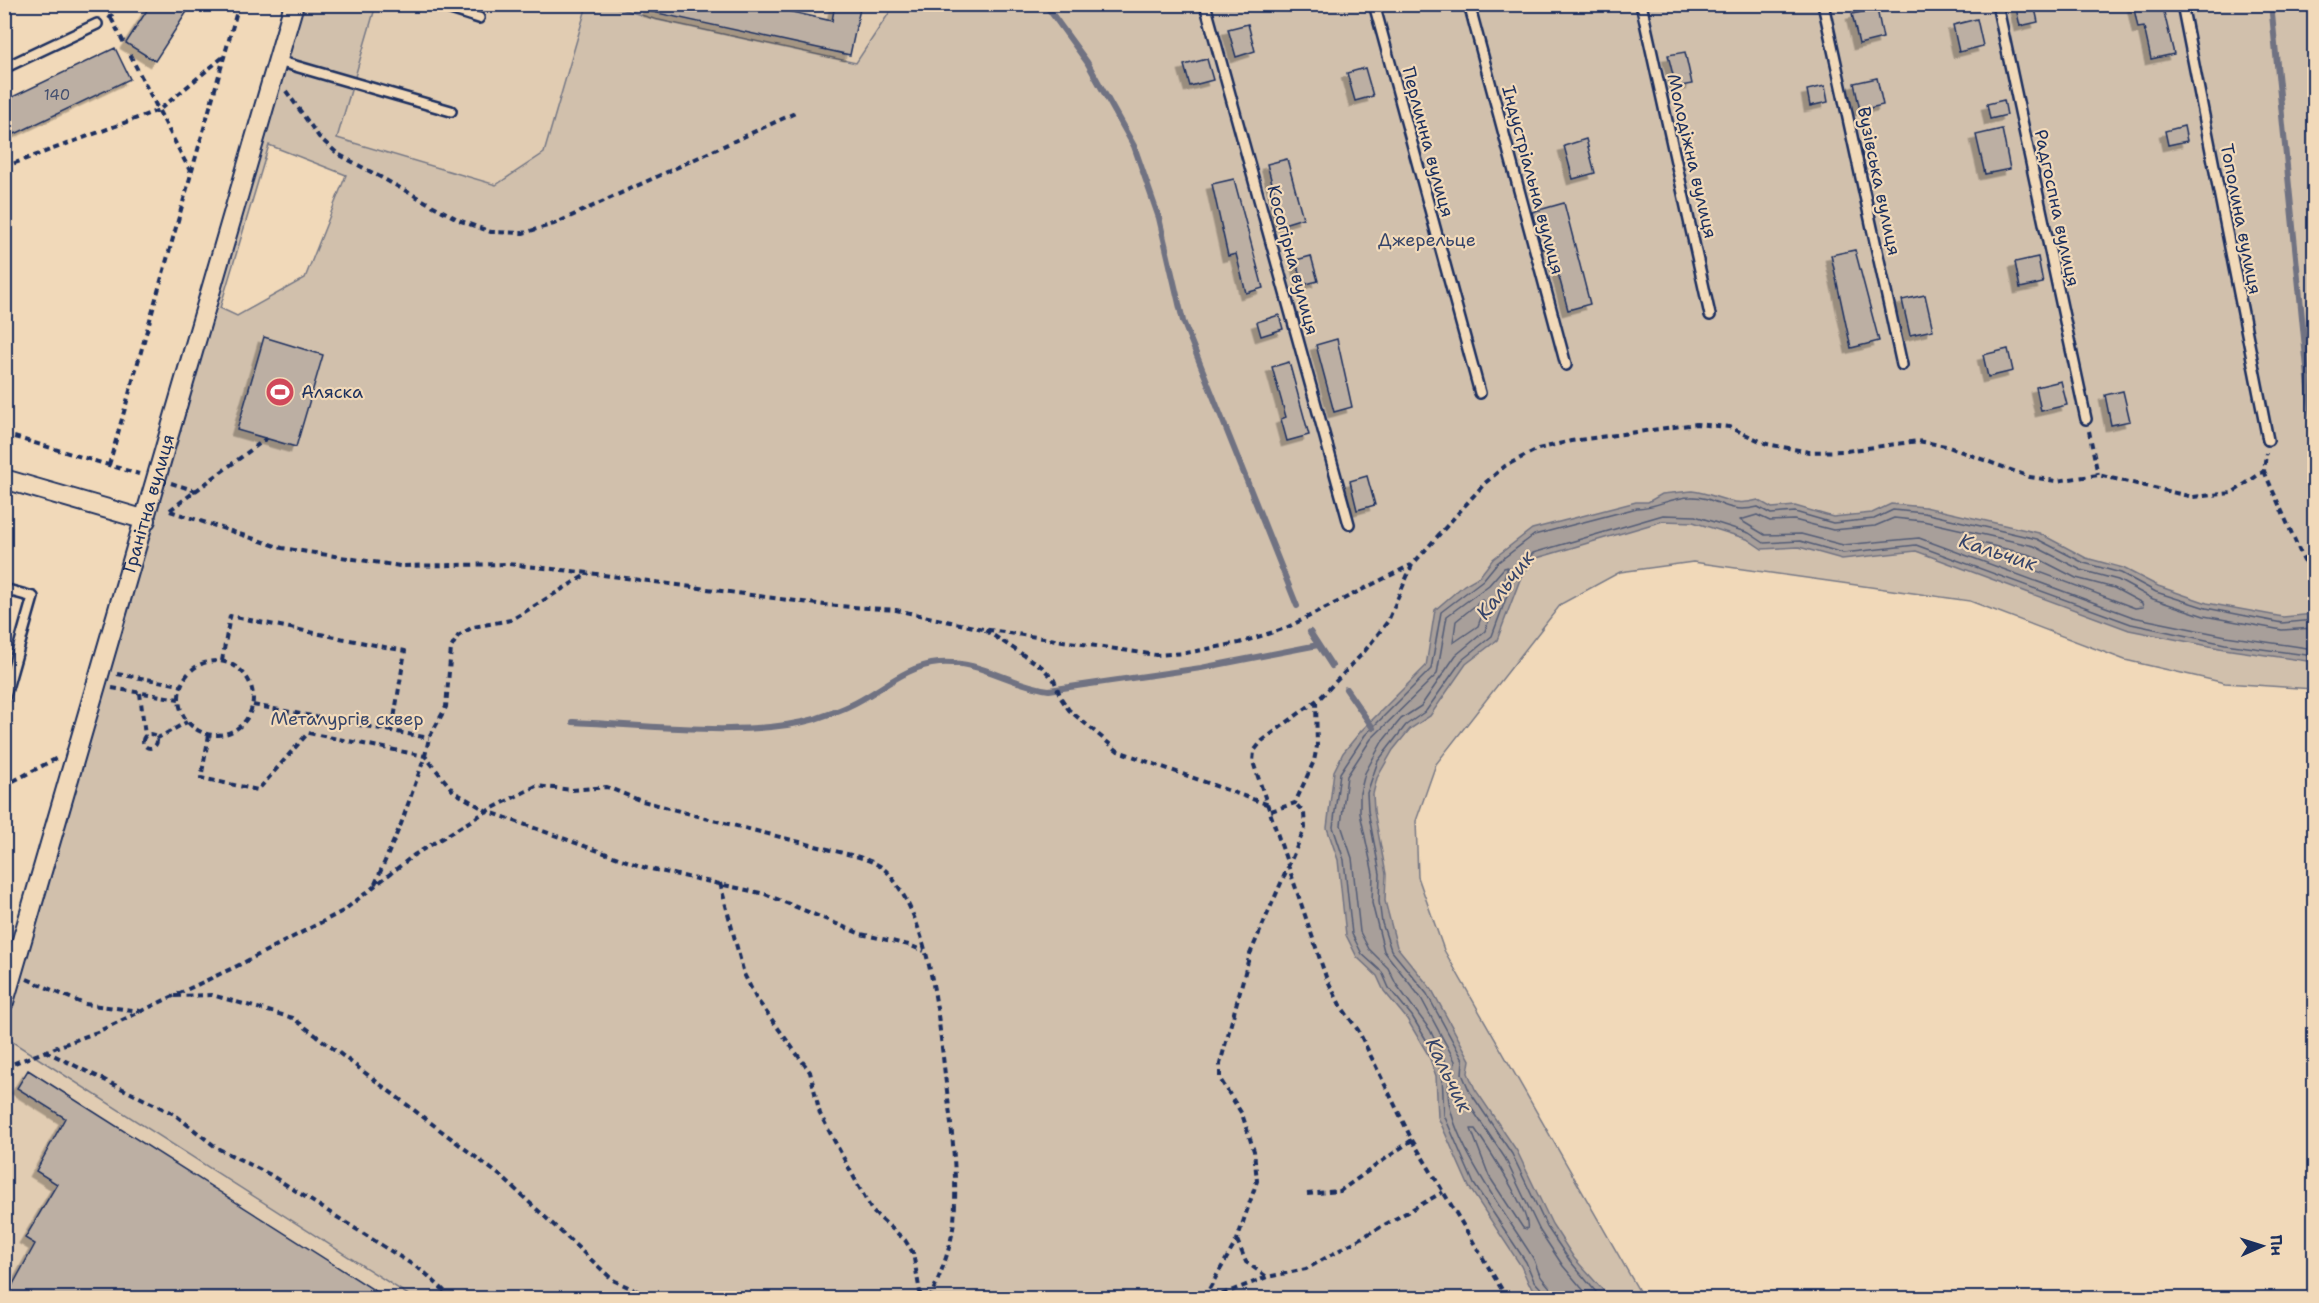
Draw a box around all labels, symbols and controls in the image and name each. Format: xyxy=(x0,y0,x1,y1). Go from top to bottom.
street label: Перлинна вулиця xyxy=(1396,64,1460,220)
street label: Молодіжна вулиця xyxy=(1661,71,1723,241)
street label: Індустріальна вулиця xyxy=(1496,83,1570,277)
house number: 140 xyxy=(44,85,70,105)
street label: Вузівська вулиця xyxy=(1852,104,1906,258)
street label: Радгоспна вулиця xyxy=(2029,127,2085,289)
street label: Тополина вулиця xyxy=(2215,142,2267,296)
street label: Косогірна вулиця xyxy=(1261,182,1325,338)
park label: Джерельце xyxy=(1378,228,1476,252)
sports icon: Аляска xyxy=(264,376,296,408)
place label: Аляска xyxy=(301,380,363,404)
street label: Гранітна вулиця xyxy=(117,431,180,576)
water label: Кальчик xyxy=(1956,527,2041,577)
water label: Кальчик xyxy=(1470,545,1540,625)
park label: Металургів сквер xyxy=(270,707,424,731)
water label: Кальчик xyxy=(1420,1033,1478,1117)
north arrow xyxy=(2232,1216,2292,1276)
text: Пн xyxy=(2265,1234,2288,1256)

